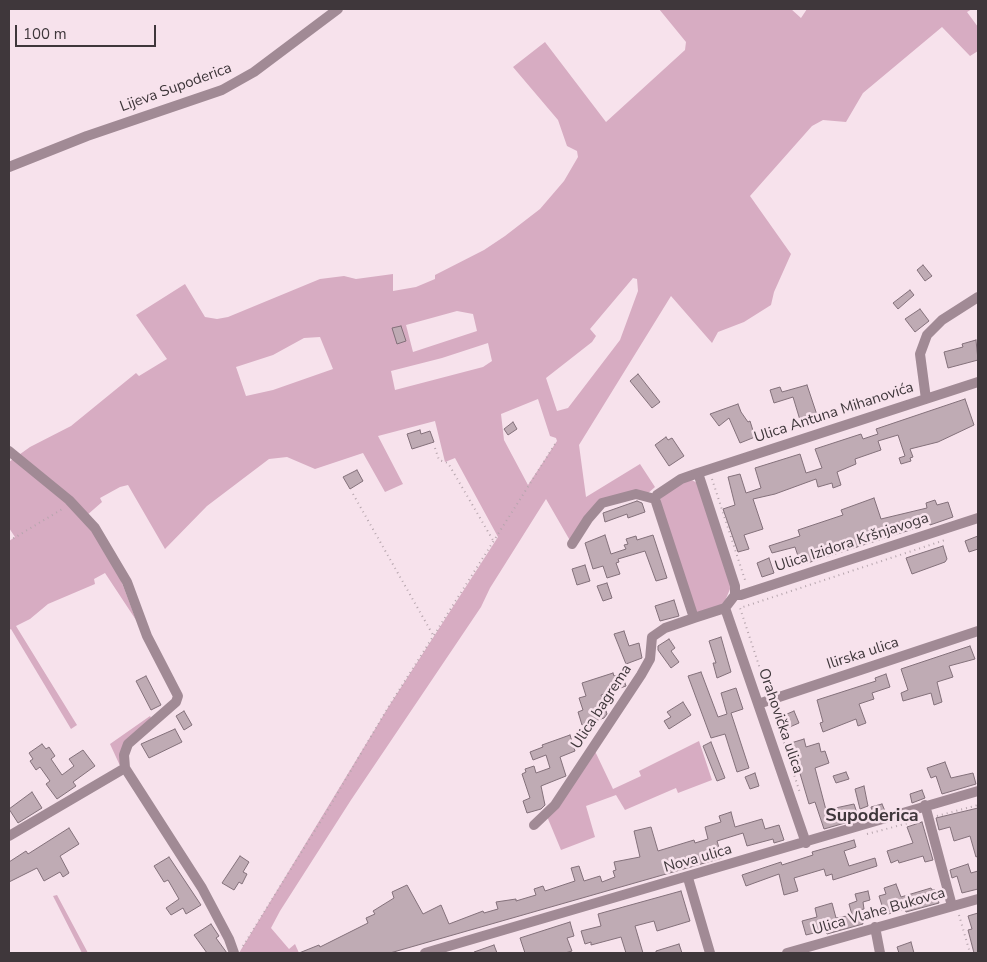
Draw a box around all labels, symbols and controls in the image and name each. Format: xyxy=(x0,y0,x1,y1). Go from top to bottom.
scale bar xyxy=(18,15,159,47)
text: 100 m xyxy=(23,24,67,44)
street label: Lijeva Supoderica xyxy=(118,59,234,117)
street label: Ulica Antuna Mihanovića xyxy=(752,379,916,447)
street label: Ulica Izidora Kršnjavoga xyxy=(773,510,931,576)
street label: Ilirska ulica xyxy=(825,634,901,674)
street label: Ulica bagrema xyxy=(568,661,636,753)
street label: Orahovička ulica xyxy=(754,666,806,776)
district label: Supoderica xyxy=(825,806,919,828)
street label: Nova ulica xyxy=(662,841,734,877)
street label: Ulica Vlahe Bukovca xyxy=(811,884,947,940)

